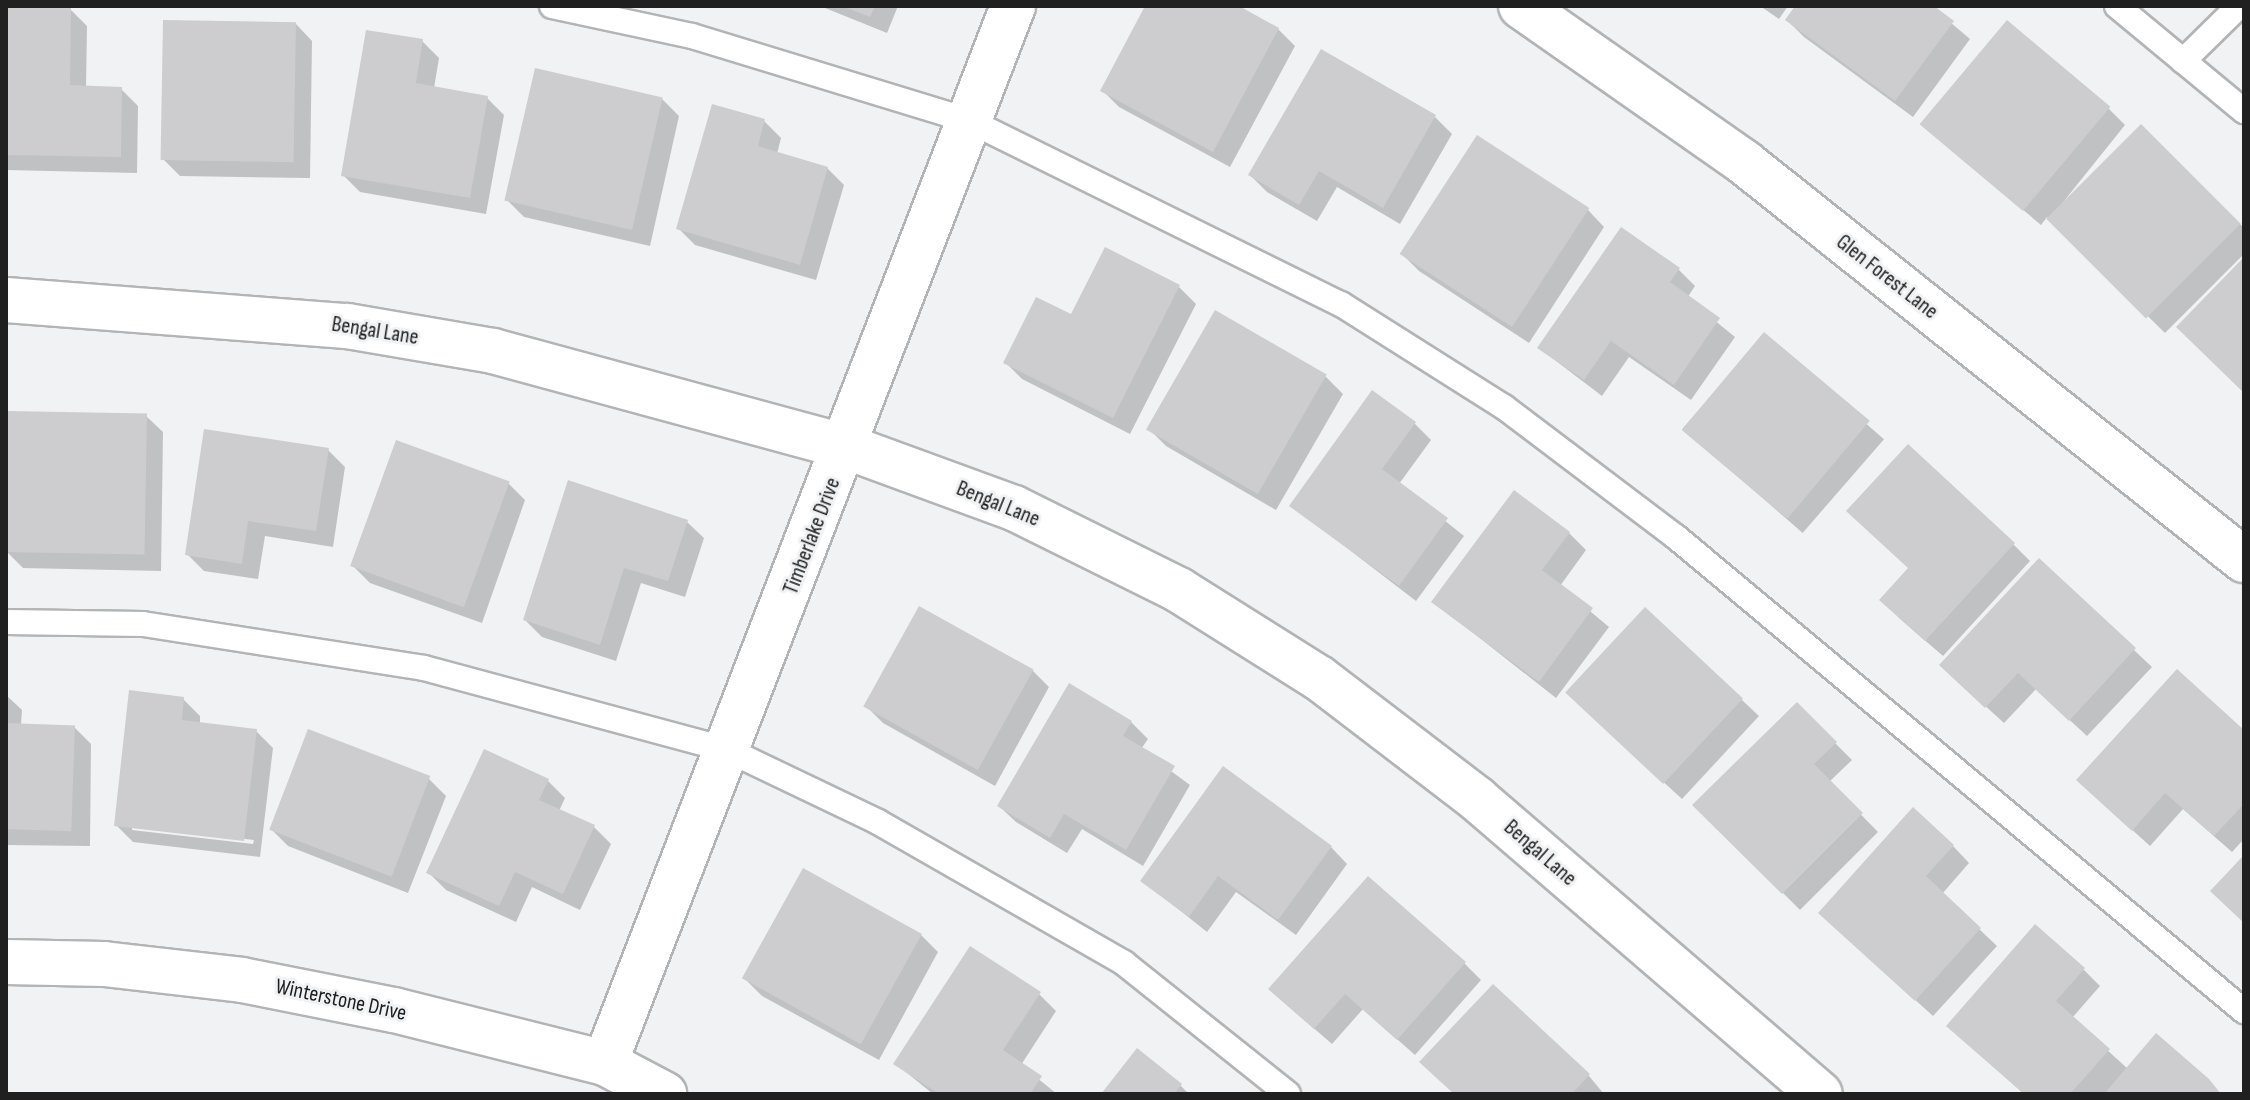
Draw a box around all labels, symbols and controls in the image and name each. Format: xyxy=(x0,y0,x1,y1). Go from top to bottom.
street label: Glen Forest Lane xyxy=(1831,229,1943,325)
street label: Bengal Lane xyxy=(330,311,420,351)
street label: Timberlake Drive xyxy=(778,474,846,598)
street label: Bengal Lane xyxy=(953,475,1043,533)
street label: Bengal Lane xyxy=(1498,814,1582,892)
street label: Winterstone Drive xyxy=(273,973,409,1027)

